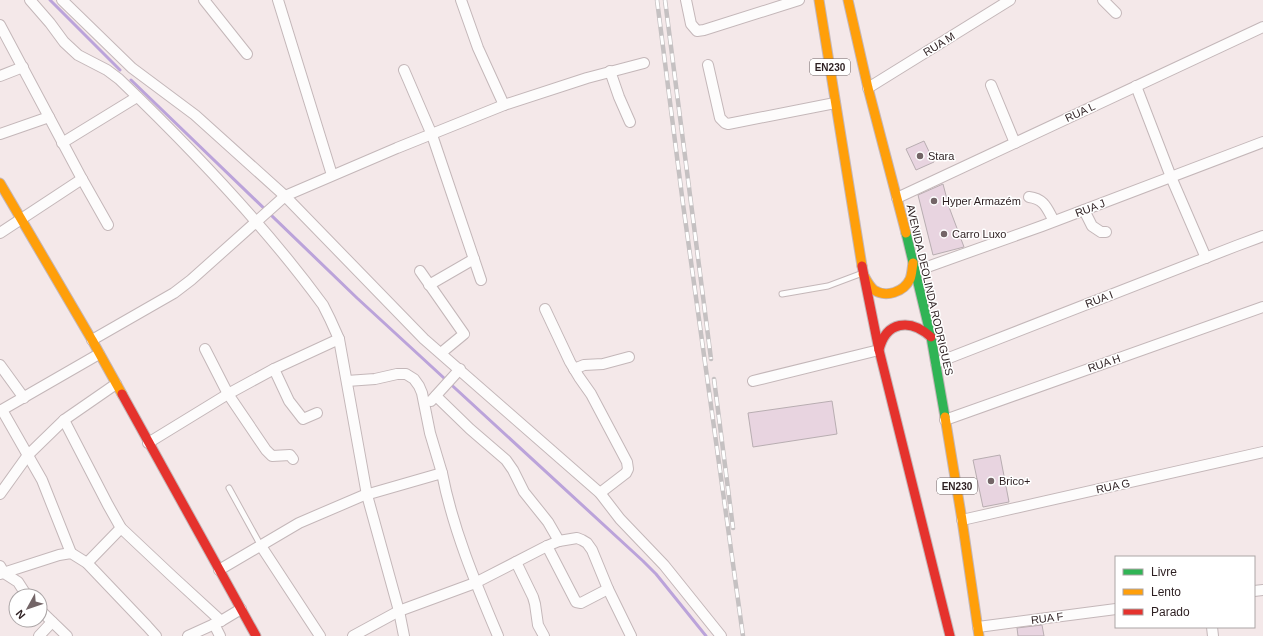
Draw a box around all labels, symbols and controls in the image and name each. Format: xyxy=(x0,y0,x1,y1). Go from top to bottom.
street label: RUA M xyxy=(921,30,957,58)
road number: EN230 xyxy=(810,59,850,75)
street label: RUA L xyxy=(1063,100,1097,124)
place label: Stara xyxy=(928,150,955,162)
marker: Stara xyxy=(915,151,925,161)
place label: Hyper Armazém xyxy=(942,195,1021,207)
marker: Hyper Armazém xyxy=(929,196,939,206)
street label: RUA J xyxy=(1073,197,1107,219)
street label: AVENIDA DEOLINDA RODRIGUES xyxy=(904,203,956,377)
place label: Carro Luxo xyxy=(952,228,1006,240)
marker: Carro Luxo xyxy=(939,229,949,239)
street label: RUA I xyxy=(1083,288,1115,310)
street label: RUA H xyxy=(1086,352,1122,374)
place label: Brico+ xyxy=(999,475,1031,487)
marker: Brico+ xyxy=(986,476,996,486)
street label: RUA G xyxy=(1095,477,1131,495)
road number: EN230 xyxy=(937,478,977,494)
legend xyxy=(1115,556,1255,628)
text: Livre xyxy=(1151,565,1177,579)
text: Lento xyxy=(1151,585,1181,599)
north arrow xyxy=(8,588,48,628)
text: Parado xyxy=(1151,605,1190,619)
text: N xyxy=(13,607,27,621)
street label: RUA F xyxy=(1030,610,1064,626)

